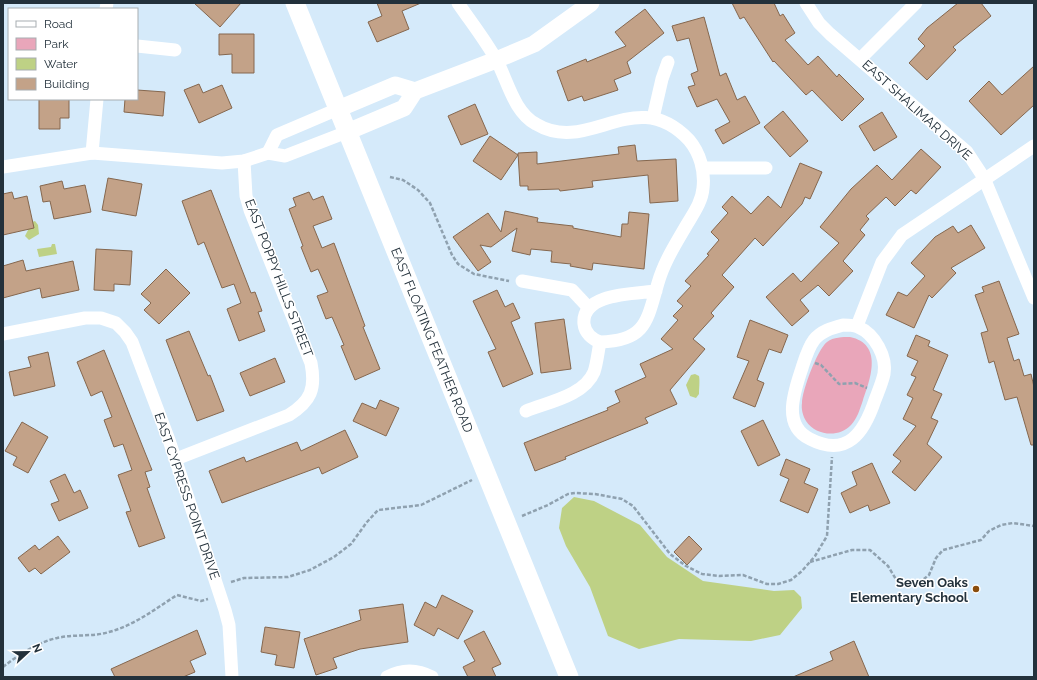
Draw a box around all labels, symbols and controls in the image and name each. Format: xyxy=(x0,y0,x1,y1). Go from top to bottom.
legend xyxy=(8,8,138,100)
text: Road xyxy=(44,17,73,31)
text: Park xyxy=(44,37,69,51)
text: Water xyxy=(44,57,78,71)
street label: EAST SHALIMAR DRIVE xyxy=(859,57,975,163)
text: Building xyxy=(44,77,90,91)
street label: EAST POPPY HILLS STREET xyxy=(242,197,316,359)
street label: EAST FLOATING FEATHER ROAD xyxy=(388,245,476,435)
street label: EAST CYPRESS POINT DRIVE xyxy=(151,410,223,582)
place label: Seven Oaks Elementary School xyxy=(850,575,969,605)
marker: Seven Oaks Elementary School xyxy=(971,584,981,594)
north arrow xyxy=(8,632,48,672)
text: N xyxy=(29,642,44,655)

